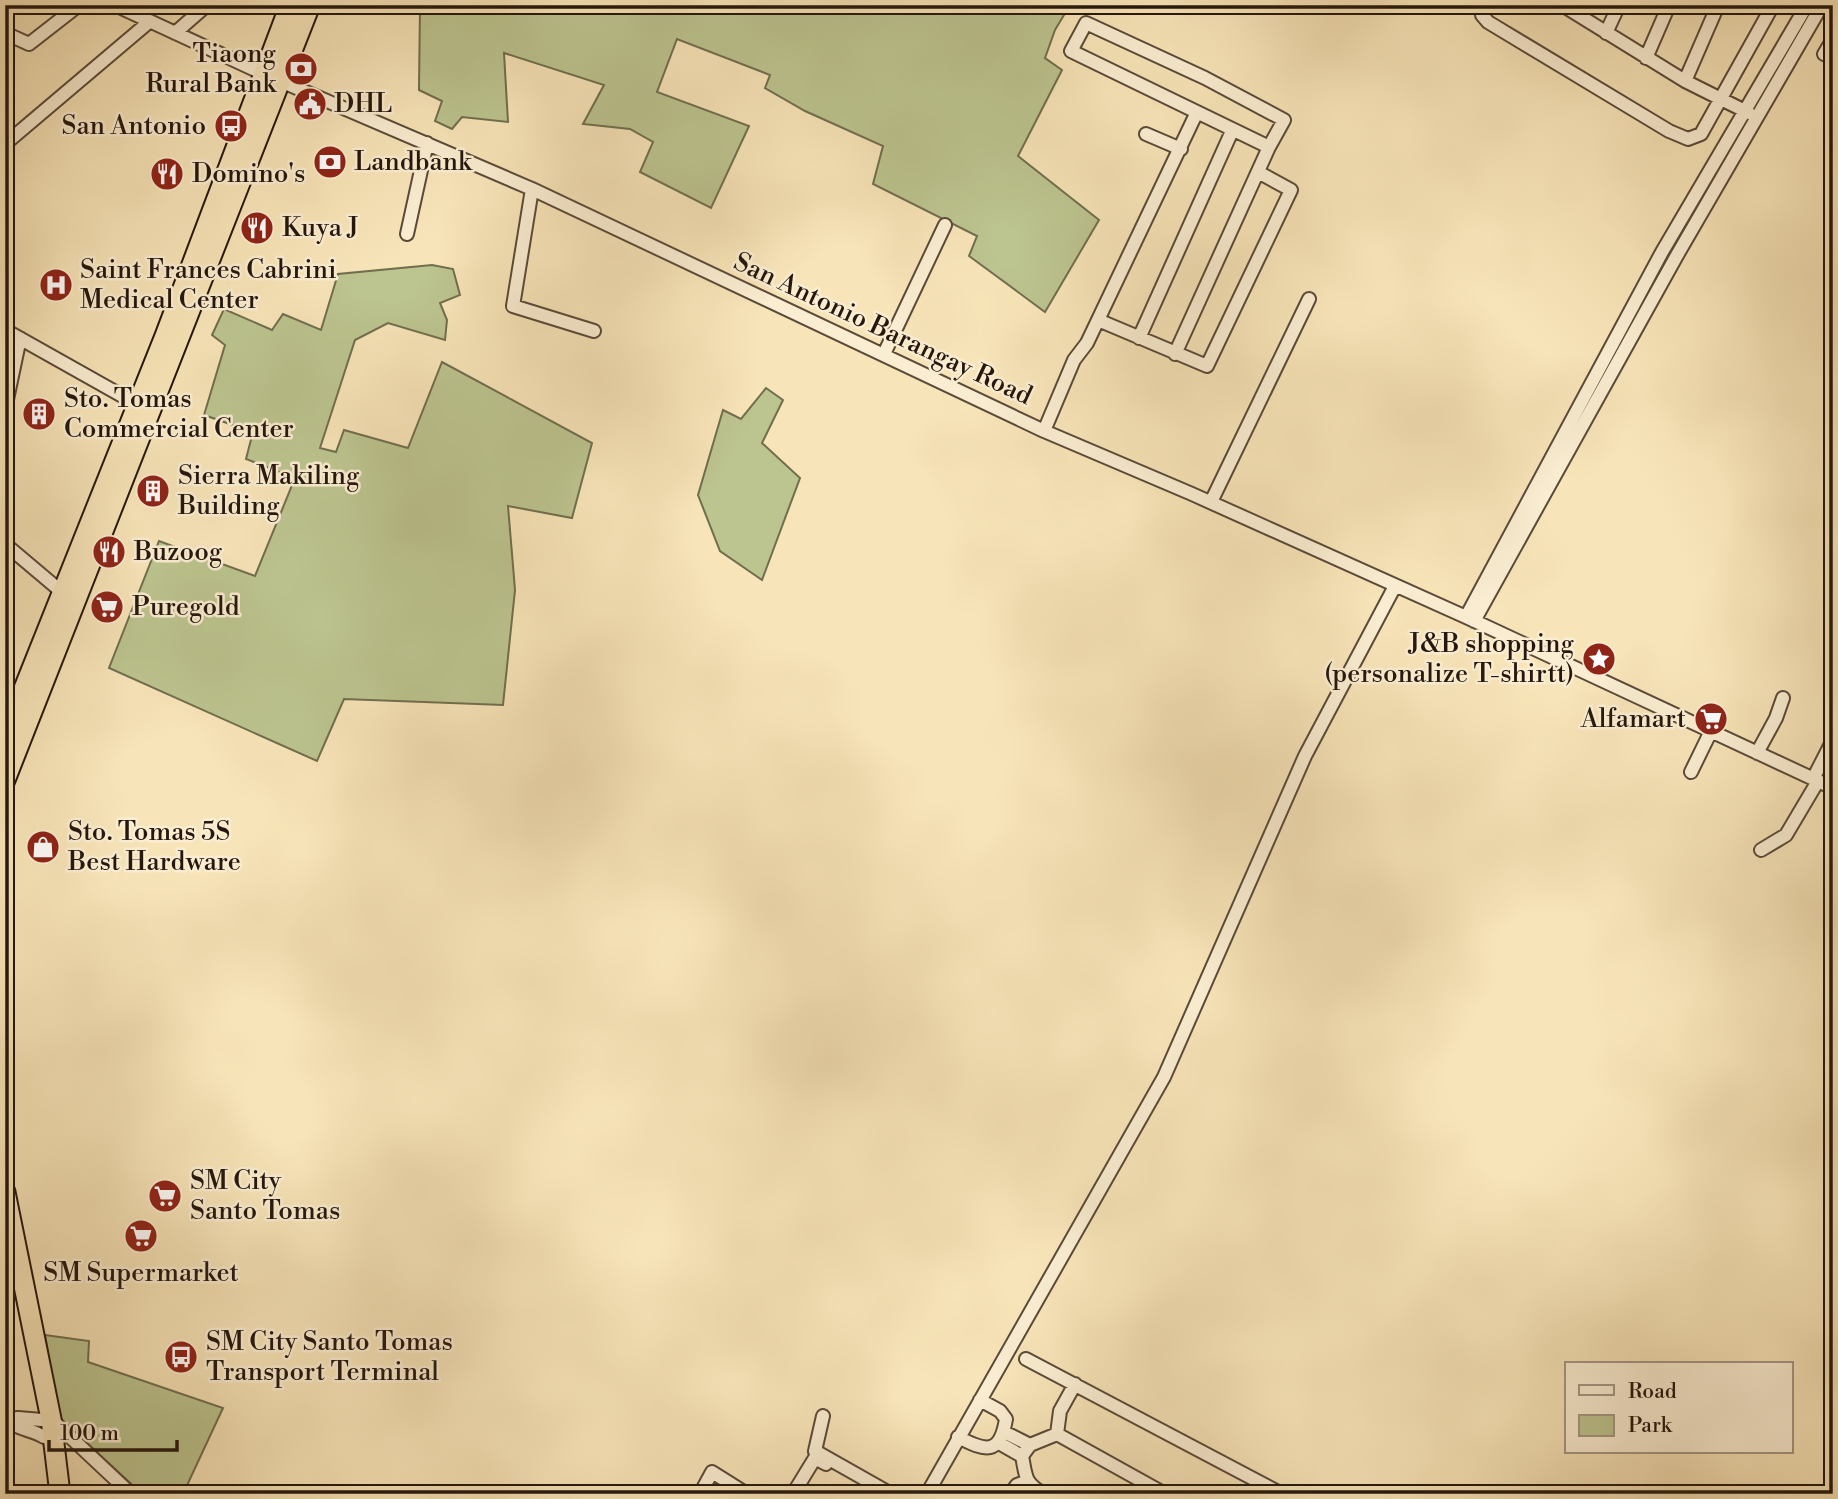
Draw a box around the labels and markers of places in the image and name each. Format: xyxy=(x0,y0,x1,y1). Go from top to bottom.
place label: Tiaong Rural Bank xyxy=(145,38,277,100)
bank icon: Tiaong Rural Bank xyxy=(282,50,320,88)
public building icon: DHL xyxy=(291,85,329,123)
place label: DHL xyxy=(334,88,392,120)
bus stop icon: San Antonio xyxy=(212,107,250,145)
place label: San Antonio xyxy=(62,110,206,142)
bank icon: Landbank xyxy=(311,143,349,181)
place label: Landbank xyxy=(354,146,473,178)
restaurant icon: Domino's xyxy=(148,155,186,193)
place label: Domino's xyxy=(192,158,306,190)
restaurant icon: Kuya J xyxy=(238,209,276,247)
place label: Kuya J xyxy=(282,212,359,244)
place label: Saint Frances Cabrini Medical Center xyxy=(80,254,337,316)
hospital icon: Saint Frances Cabrini Medical Center xyxy=(37,266,75,304)
place label: Sto. Tomas Commercial Center xyxy=(64,383,294,445)
building icon: Sto. Tomas Commercial Center xyxy=(20,395,58,433)
place label: Sierra Makiling Building xyxy=(177,460,360,522)
building icon: Sierra Makiling Building xyxy=(134,472,172,510)
restaurant icon: Buzoog xyxy=(90,533,128,571)
place label: Buzoog xyxy=(133,536,223,568)
supermarket icon: Puregold xyxy=(88,588,126,626)
place label: Puregold xyxy=(132,591,240,623)
place label: J&B shopping (personalize T-shirtt) xyxy=(1324,628,1575,690)
place icon: J&B shopping (personalize T-shirtt) xyxy=(1580,640,1618,678)
supermarket icon: Alfamart xyxy=(1692,700,1730,738)
place label: Alfamart xyxy=(1580,703,1686,735)
place label: Sto. Tomas 5S Best Hardware xyxy=(67,816,241,878)
shop icon: Sto. Tomas 5S Best Hardware xyxy=(24,828,62,866)
place label: SM City Santo Tomas xyxy=(190,1165,340,1227)
supermarket icon: SM City Santo Tomas xyxy=(146,1177,184,1215)
supermarket icon: SM Supermarket xyxy=(122,1217,160,1255)
place label: SM Supermarket xyxy=(43,1257,239,1289)
place label: SM City Santo Tomas Transport Terminal xyxy=(206,1326,453,1388)
bus stop icon: SM City Santo Tomas Transport Terminal xyxy=(162,1338,200,1376)

